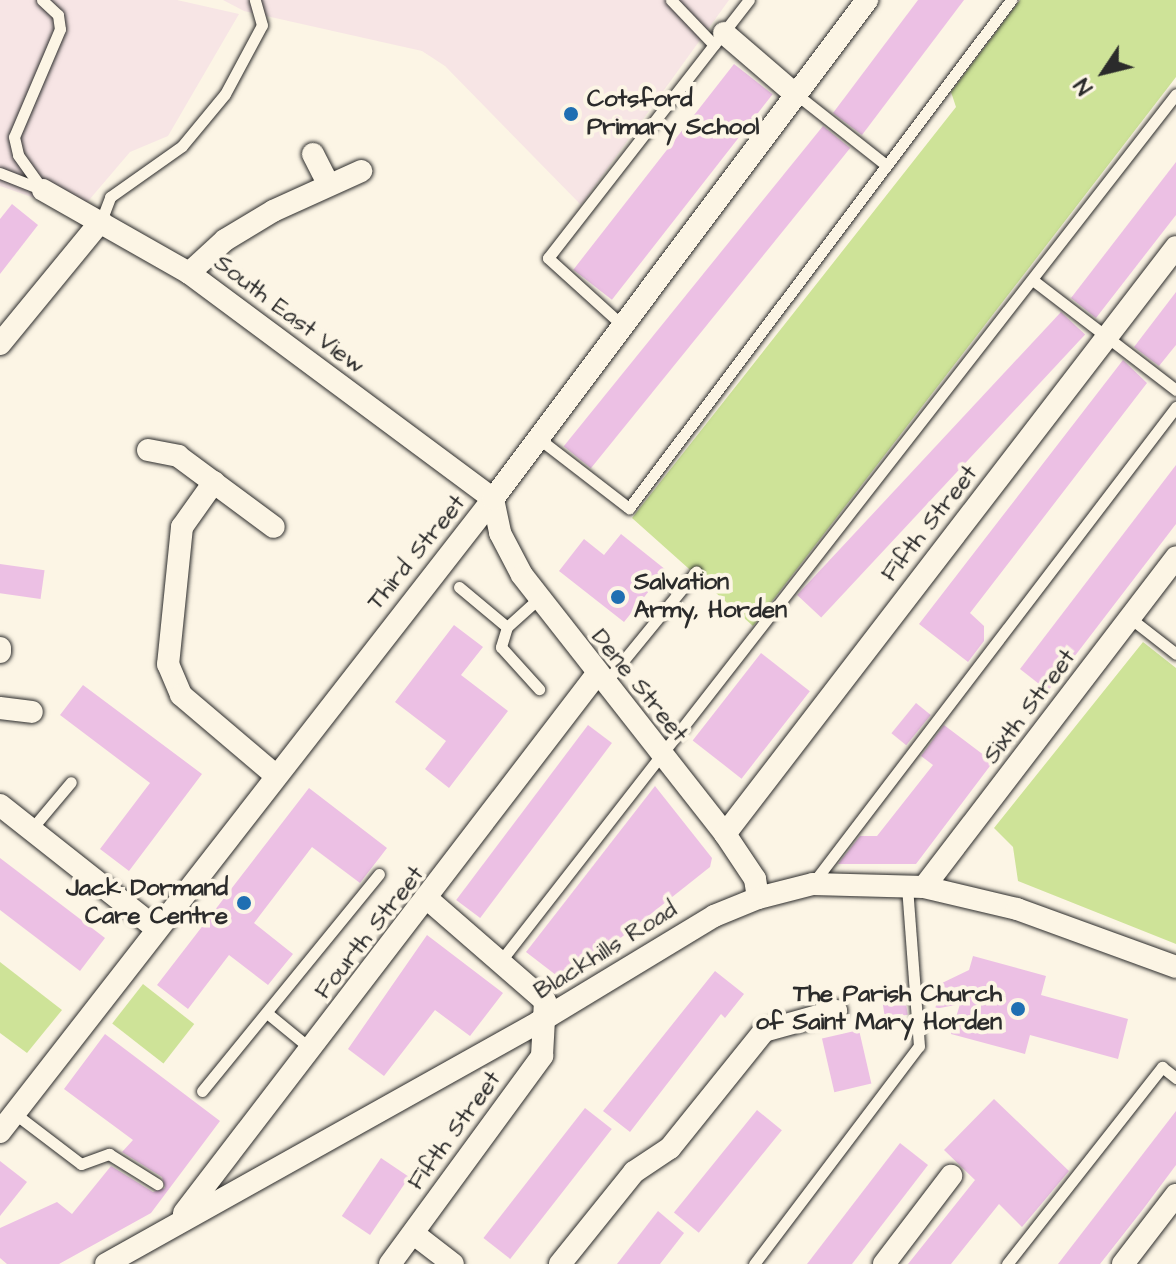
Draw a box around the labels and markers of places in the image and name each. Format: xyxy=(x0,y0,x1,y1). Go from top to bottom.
place label: Cotsford Primary School xyxy=(587,86,759,142)
marker: Cotsford Primary School xyxy=(562,105,580,123)
place label: Salvation Army, Horden xyxy=(634,569,787,625)
marker: Salvation Army, Horden xyxy=(609,588,627,606)
place label: Jack Dormand Care Centre xyxy=(66,875,228,931)
marker: Jack Dormand Care Centre xyxy=(235,894,253,912)
place label: The Parish Church of Saint Mary Horden xyxy=(755,981,1002,1037)
marker: The Parish Church of Saint Mary Horden xyxy=(1009,1000,1027,1018)

